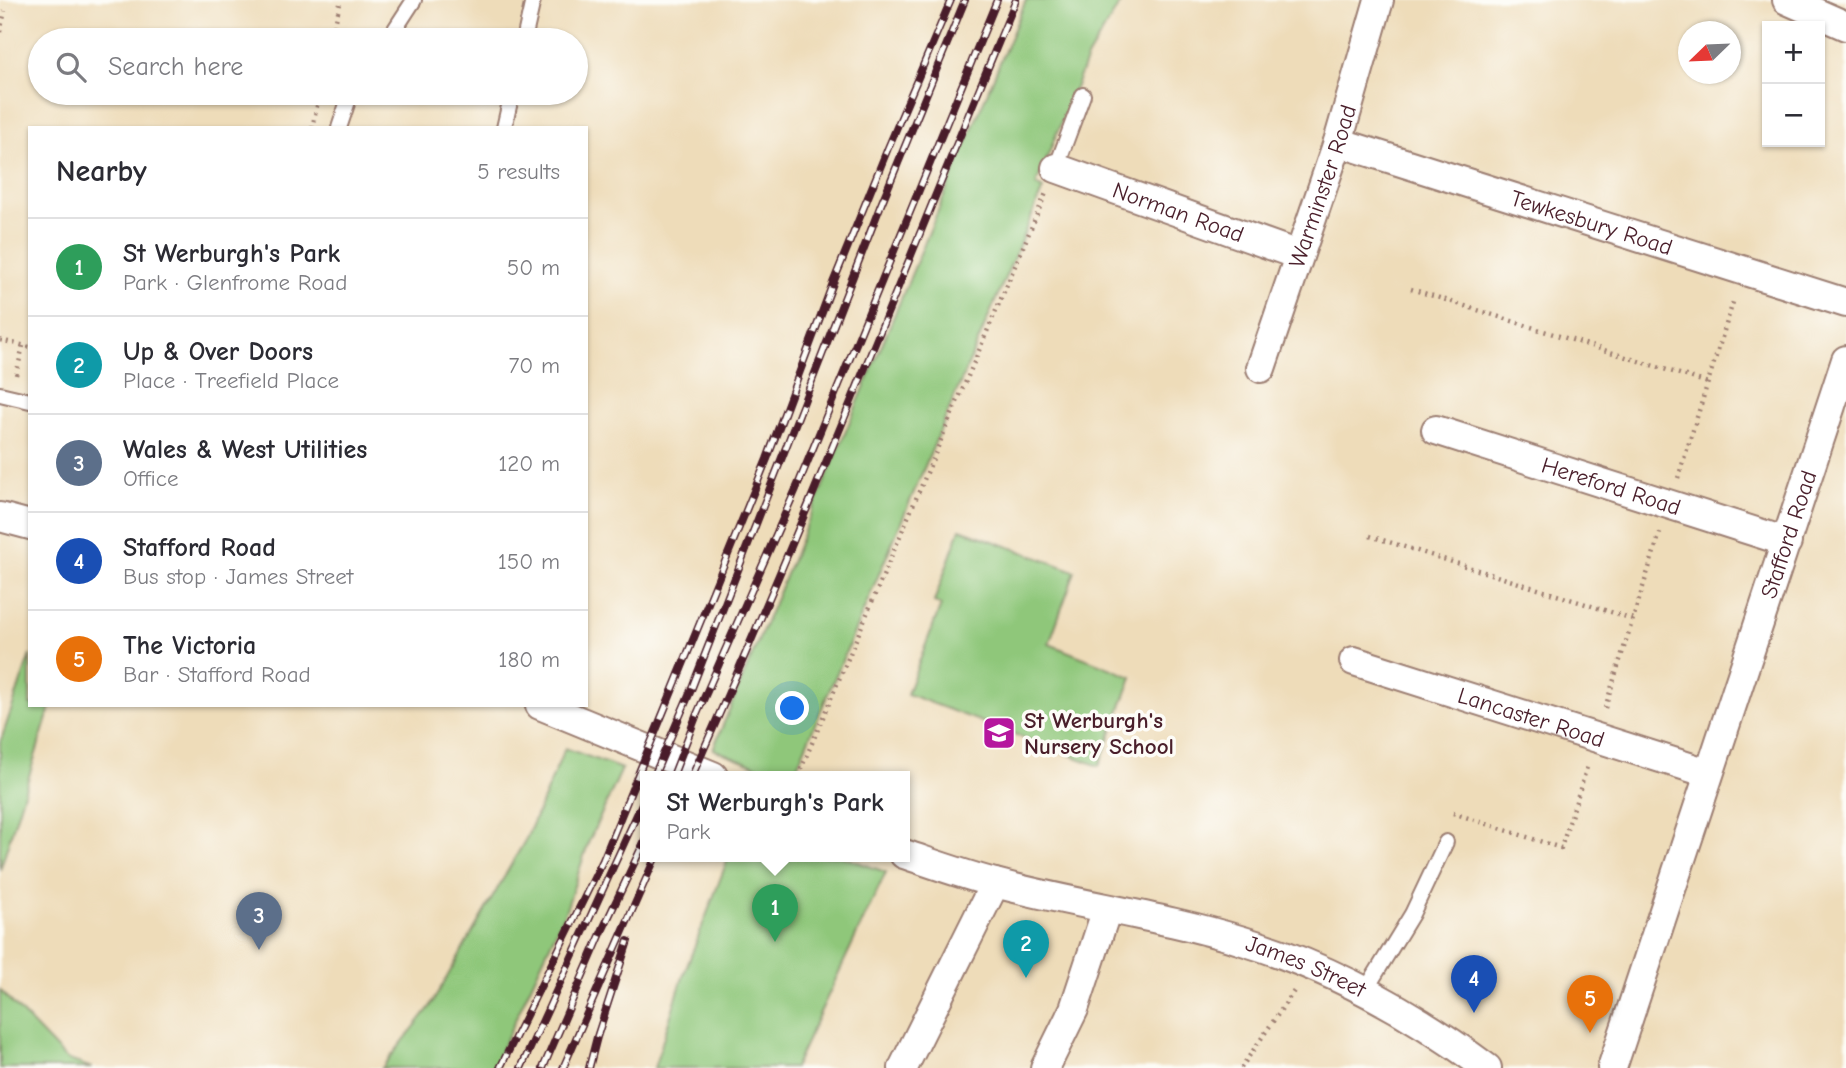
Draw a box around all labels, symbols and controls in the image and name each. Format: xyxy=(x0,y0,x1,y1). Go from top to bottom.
north arrow xyxy=(1678,21,1741,84)
map controls xyxy=(1762,21,1825,147)
button: + xyxy=(1762,21,1825,84)
search box xyxy=(28,28,588,105)
icon: search xyxy=(52,48,90,86)
text: Search here xyxy=(108,52,243,82)
button: − xyxy=(1762,84,1825,147)
street label: Warminster Road xyxy=(1283,102,1362,271)
text: Nearby xyxy=(56,154,147,189)
text: 5 results xyxy=(477,158,560,185)
street label: Norman Road xyxy=(1109,176,1247,248)
street label: Tewkesbury Road xyxy=(1507,185,1676,261)
text: St Werburgh's Park xyxy=(123,239,340,269)
text: 1 xyxy=(74,254,84,281)
text: 50 m xyxy=(507,254,560,281)
text: Park · Glenfrome Road xyxy=(123,269,347,296)
text: Up & Over Doors xyxy=(123,337,313,367)
text: 2 xyxy=(73,352,85,379)
text: 70 m xyxy=(508,352,560,379)
text: Place · Treefield Place xyxy=(123,367,339,394)
text: Wales & West Utilities xyxy=(123,435,367,465)
text: 3 xyxy=(73,450,85,477)
text: 120 m xyxy=(498,450,560,477)
street label: Hereford Road xyxy=(1538,452,1684,521)
text: Office xyxy=(123,465,178,492)
street label: Stafford Road xyxy=(1755,467,1823,602)
text: Stafford Road xyxy=(123,533,276,563)
text: 4 xyxy=(74,548,84,575)
text: 150 m xyxy=(498,548,560,575)
text: Bus stop · James Street xyxy=(123,563,353,590)
text: The Victoria xyxy=(123,631,256,661)
text: 5 xyxy=(73,646,85,673)
text: 180 m xyxy=(498,646,560,673)
text: Bar · Stafford Road xyxy=(123,661,311,688)
street label: Lancaster Road xyxy=(1455,682,1608,753)
your location xyxy=(775,691,809,725)
place label: St Werburgh's Nursery School xyxy=(1024,707,1174,760)
school or university icon: St Werburgh's Nursery School xyxy=(980,714,1018,752)
popup xyxy=(640,771,910,862)
text: St Werburgh's Park xyxy=(666,788,884,818)
text: Park xyxy=(666,818,710,845)
pin: 1 xyxy=(752,884,798,942)
pin: 3 xyxy=(236,892,282,950)
pin: 2 xyxy=(1003,920,1049,978)
street label: James Street xyxy=(1242,930,1372,1004)
pin: 4 xyxy=(1451,955,1497,1013)
pin: 5 xyxy=(1567,975,1613,1033)

